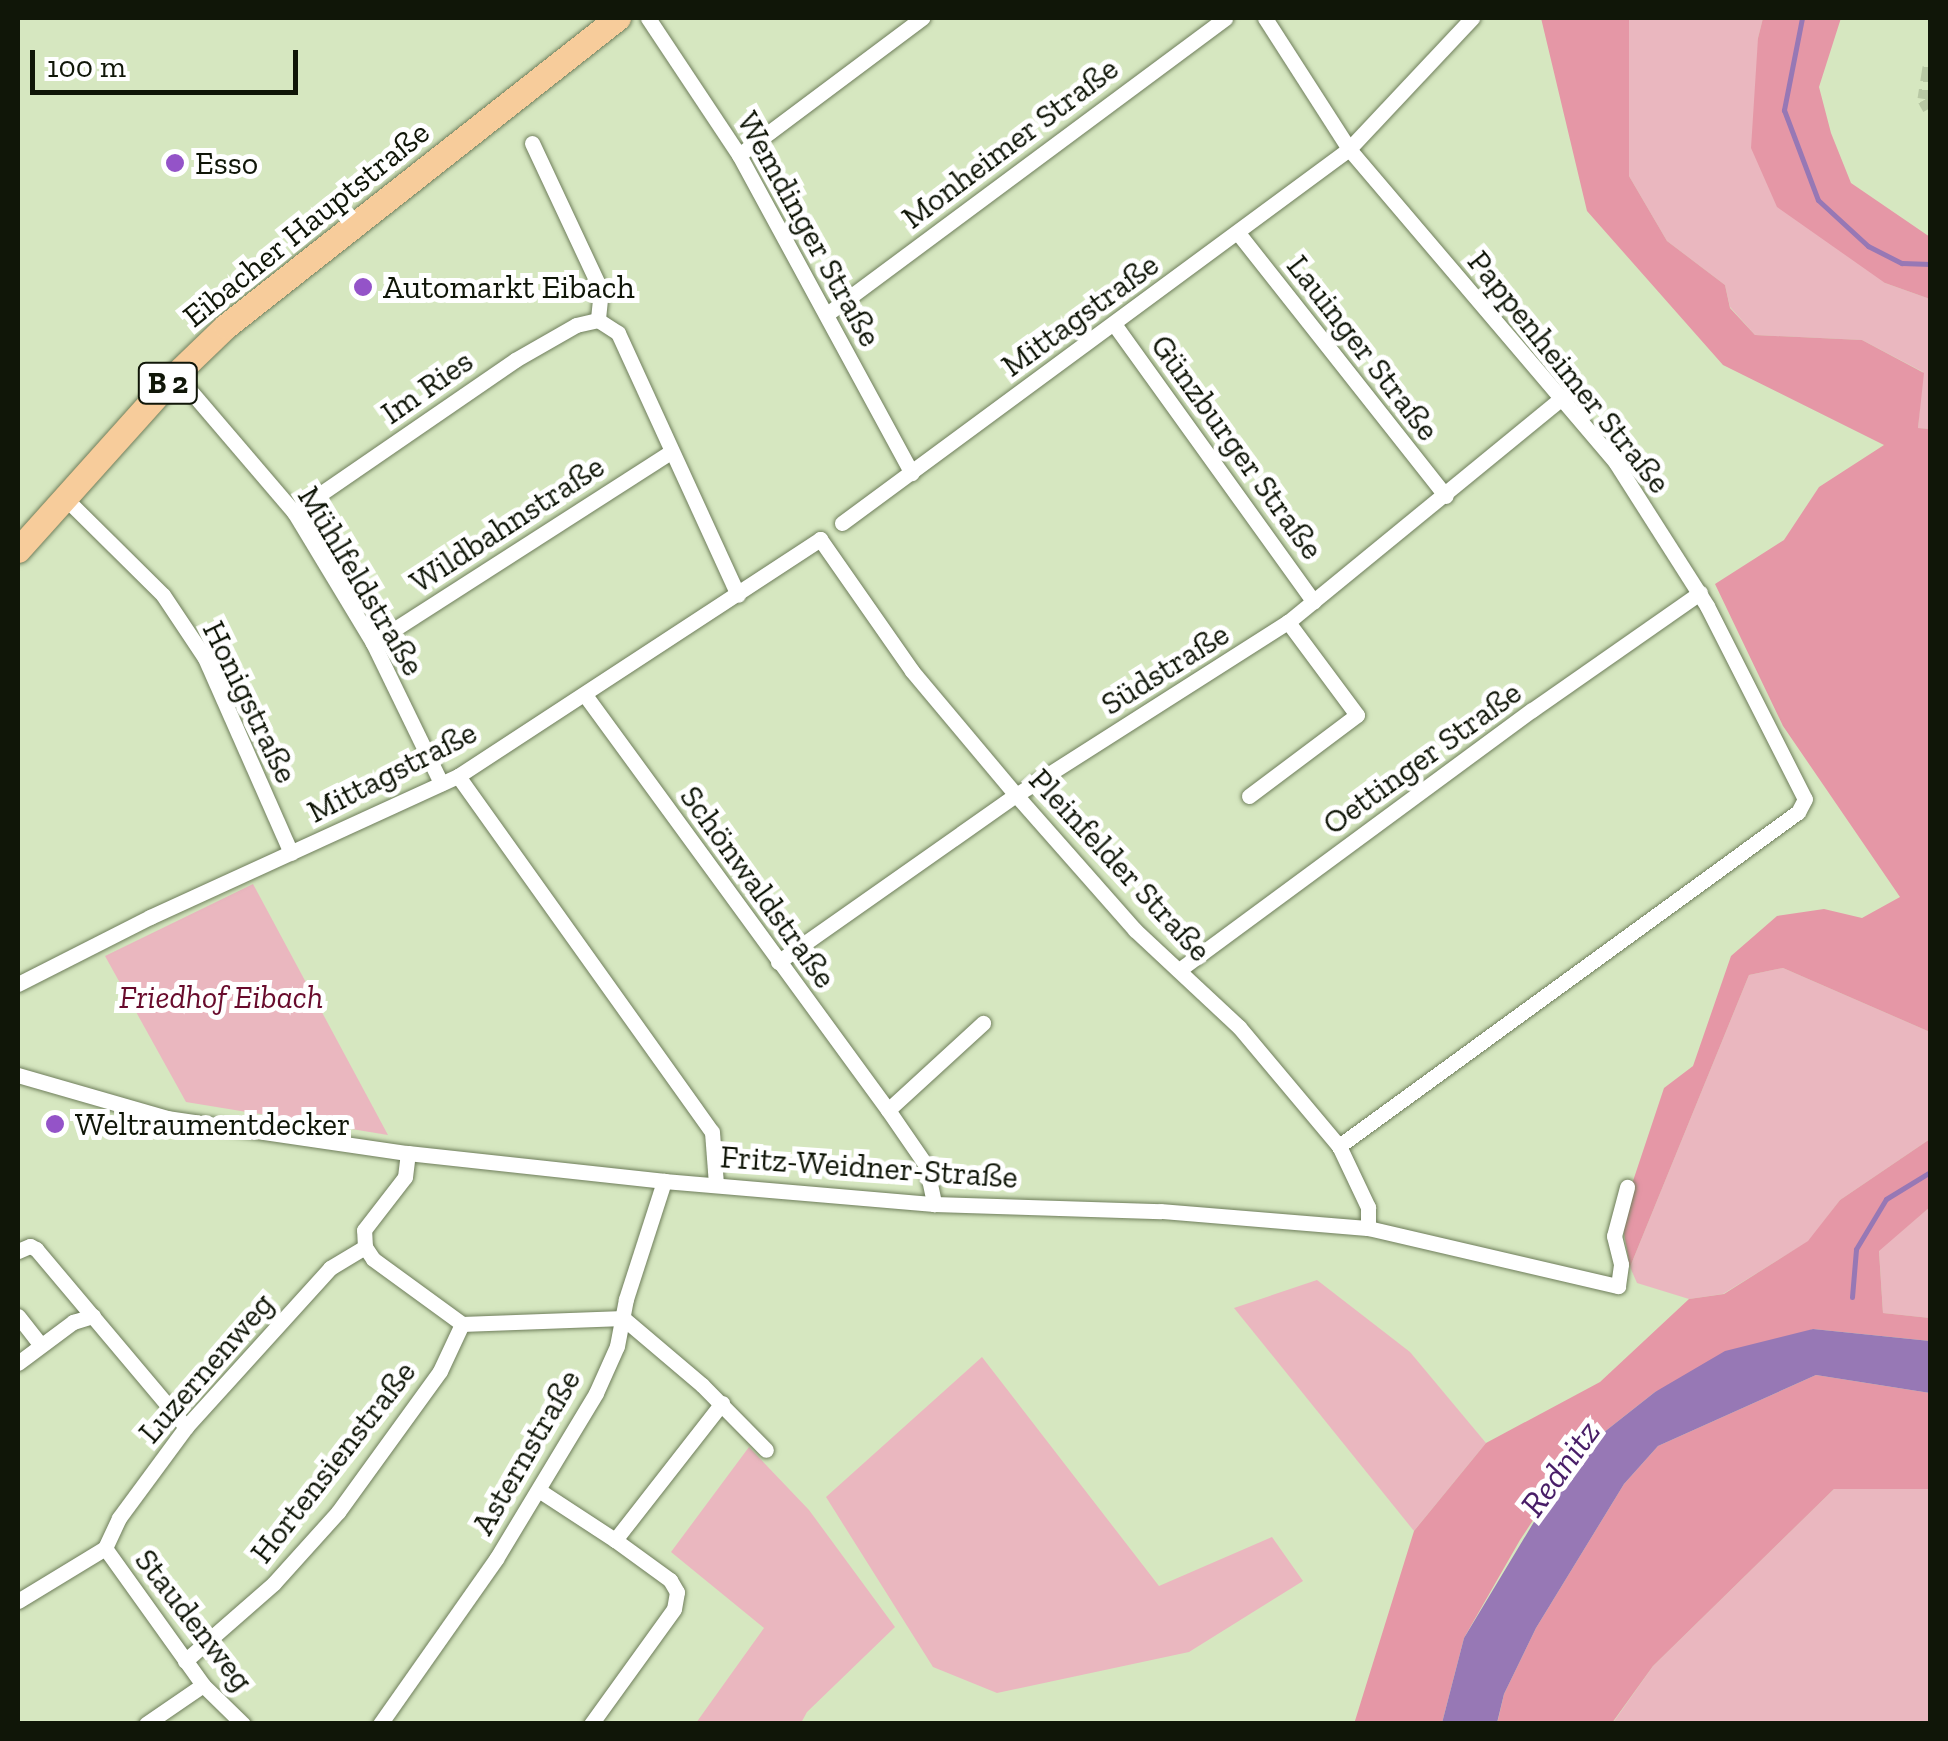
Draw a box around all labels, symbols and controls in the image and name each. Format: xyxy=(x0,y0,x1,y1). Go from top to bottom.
scale bar xyxy=(35,30,302,92)
text: 100 m xyxy=(47,49,126,85)
street label: Monheimer Straße xyxy=(894,49,1126,237)
street label: Wemdinger Straße xyxy=(728,105,890,353)
street label: Eibacher Hauptstraße xyxy=(175,113,437,335)
place label: Esso xyxy=(195,144,258,182)
marker: Esso xyxy=(164,152,186,174)
street label: Pappenheimer Straße xyxy=(1459,243,1679,501)
street label: Mittagstraße xyxy=(994,245,1166,385)
street label: Lauinger Straße xyxy=(1279,247,1447,449)
place label: Automarkt Eibach xyxy=(383,268,635,306)
marker: Automarkt Eibach xyxy=(352,276,374,298)
street label: Günzburger Straße xyxy=(1142,327,1332,567)
street label: Im Ries xyxy=(374,342,480,432)
road number: B 2 xyxy=(136,358,200,408)
street label: Wildbahnstraße xyxy=(403,447,611,601)
street label: Mühlfeldstraße xyxy=(289,479,433,683)
street label: Honigstraße xyxy=(194,615,306,789)
street label: Südstraße xyxy=(1094,615,1236,723)
street label: Oettinger Straße xyxy=(1315,673,1529,843)
street label: Mittagstraße xyxy=(301,713,483,831)
street label: Pleinfelder Straße xyxy=(1021,761,1219,969)
street label: Schönwaldstraße xyxy=(672,778,844,996)
park label: Friedhof Eibach xyxy=(119,978,323,1016)
place label: Weltraumentdecker xyxy=(75,1105,351,1143)
marker: Weltraumentdecker xyxy=(44,1113,66,1135)
street label: Fritz-Weidner-Straße xyxy=(719,1137,1019,1197)
street label: Luzernenweg xyxy=(130,1285,282,1451)
street label: Hortensienstraße xyxy=(242,1353,424,1571)
street label: Asternstraße xyxy=(463,1363,589,1541)
water label: Rednitz xyxy=(1511,1412,1609,1524)
street label: Staudenweg xyxy=(127,1541,261,1699)

